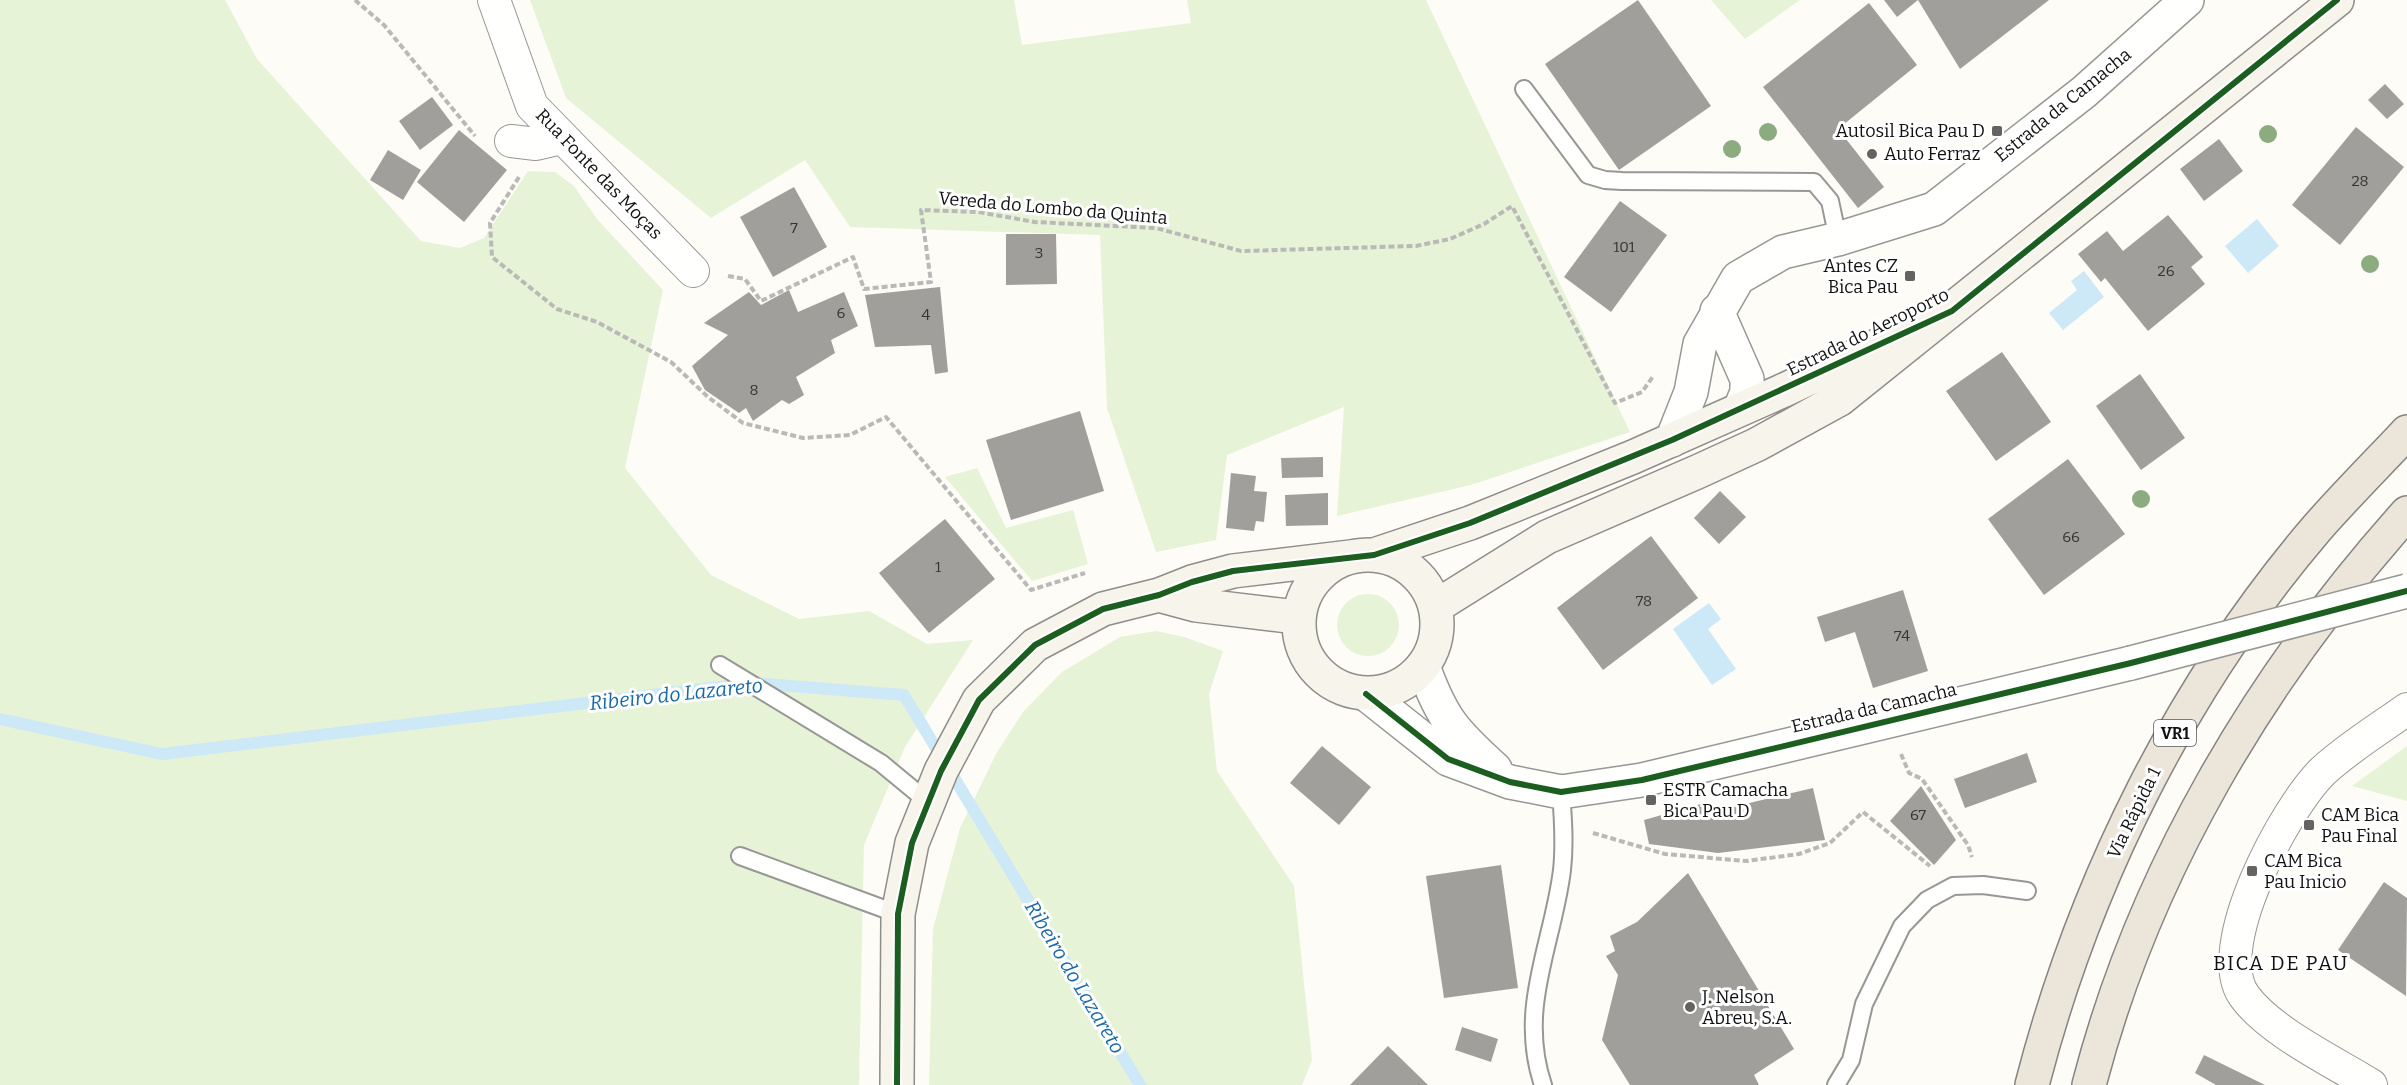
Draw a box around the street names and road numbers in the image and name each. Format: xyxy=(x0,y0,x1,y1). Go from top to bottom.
street label: Estrada da Camacha xyxy=(1990,43,2136,167)
street label: Rua Fonte das Moças xyxy=(531,104,667,244)
street label: Vereda do Lombo da Quinta xyxy=(938,187,1169,229)
street label: Estrada do Aeroporto xyxy=(1783,283,1953,381)
street label: Estrada da Camacha xyxy=(1789,678,1959,738)
road number: VR1 xyxy=(2154,720,2196,746)
street label: Via Rápida 1 xyxy=(2102,763,2166,862)

